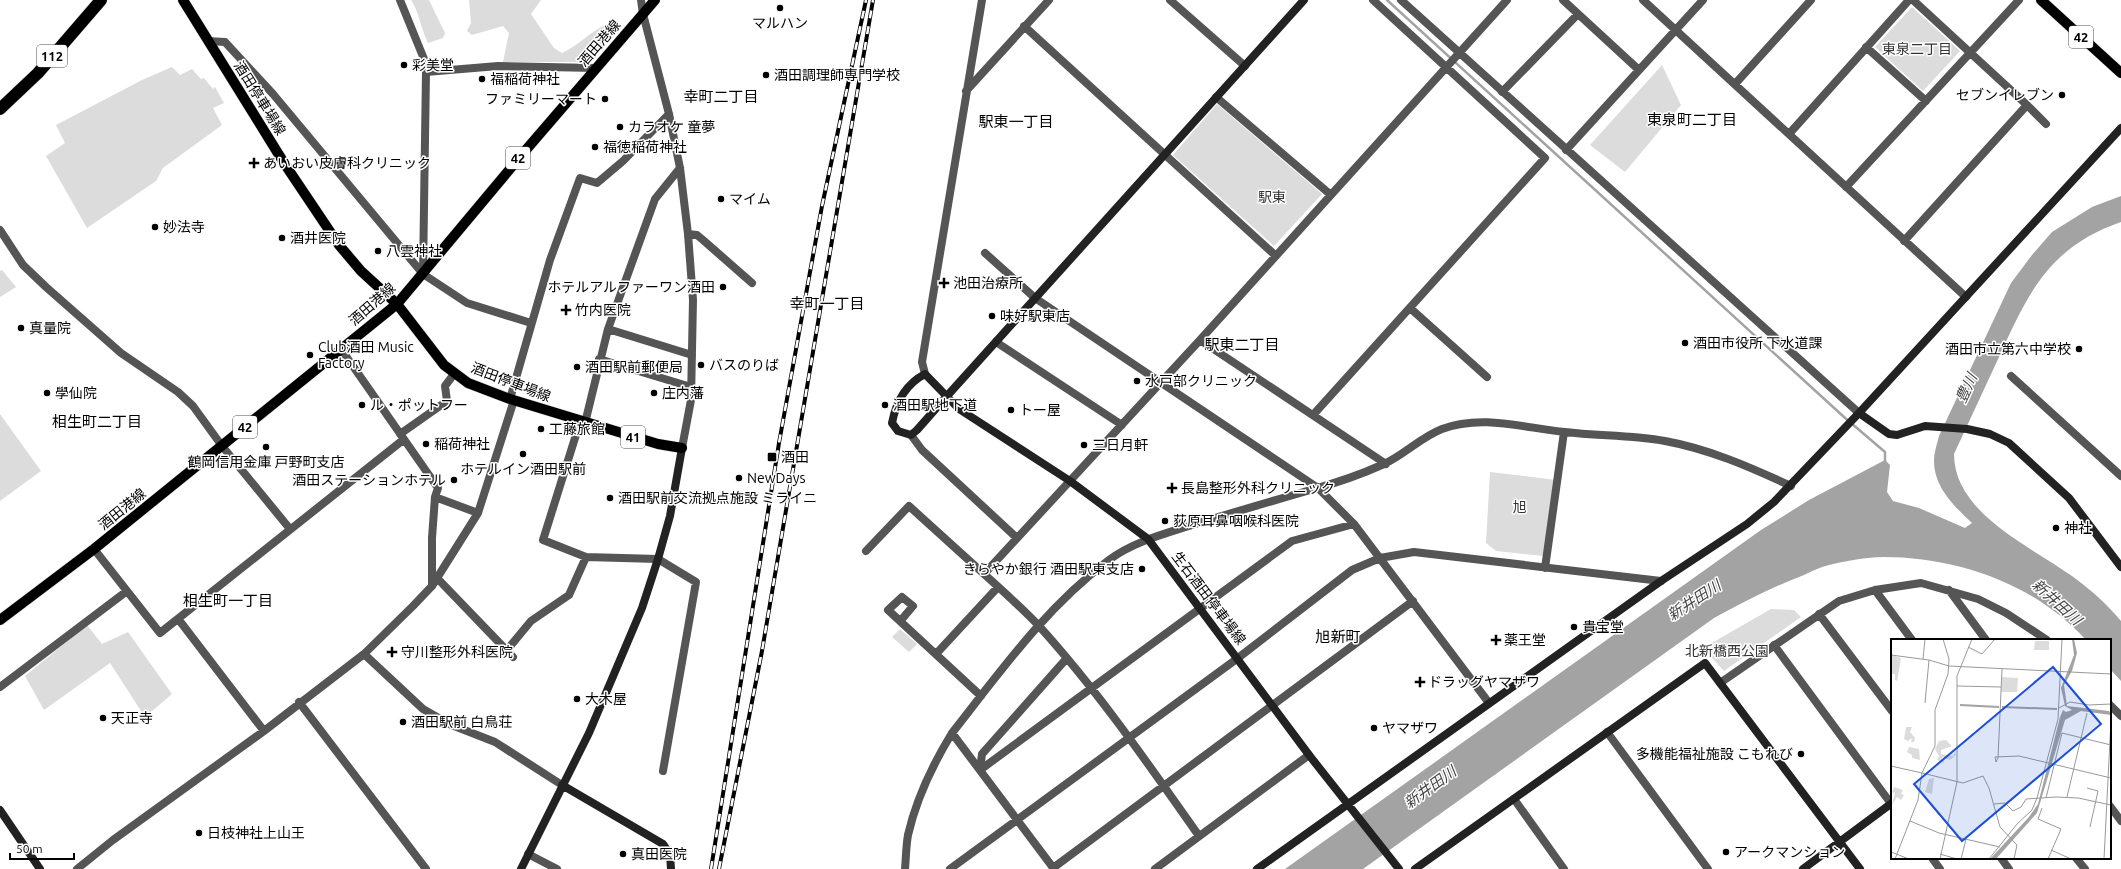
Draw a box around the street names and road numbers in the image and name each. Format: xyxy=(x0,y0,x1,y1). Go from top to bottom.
street label: 酒田港線 xyxy=(575,17,623,69)
road number: 42 xyxy=(2069,26,2093,48)
road number: 112 xyxy=(37,45,67,67)
street label: 酒田停車場線 xyxy=(231,58,289,138)
road number: 42 xyxy=(506,147,530,169)
street label: 酒田港線 xyxy=(346,280,398,328)
street label: 酒田停車場線 xyxy=(469,359,553,405)
road number: 42 xyxy=(233,416,257,438)
road number: 41 xyxy=(621,426,645,448)
street label: 酒田港線 xyxy=(95,485,149,533)
street label: 生石酒田停車場線 xyxy=(1169,548,1249,648)

